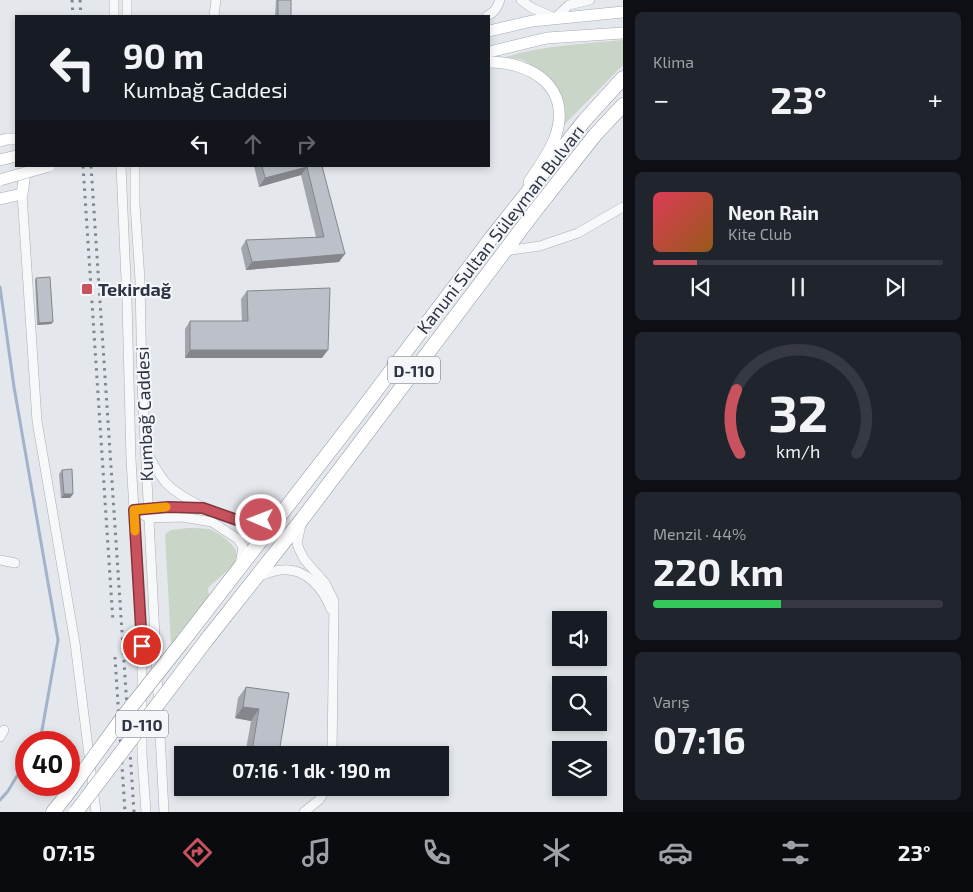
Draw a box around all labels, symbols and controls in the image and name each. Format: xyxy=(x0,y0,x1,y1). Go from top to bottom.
text: 90 m xyxy=(123,34,204,76)
icon: left xyxy=(40,35,105,100)
text: Klima xyxy=(653,52,694,71)
text: Kumbağ Caddesi xyxy=(123,76,288,102)
text: 23° xyxy=(770,76,827,122)
text: − xyxy=(653,82,669,116)
text: + xyxy=(928,82,943,116)
street label: Kanuni Sultan Süleyman Bulvarı xyxy=(411,120,589,338)
icon: left xyxy=(186,130,214,158)
icon: ahead xyxy=(239,130,267,158)
icon: right xyxy=(292,130,320,158)
text: Neon Rain xyxy=(728,201,819,224)
text: Kite Club xyxy=(728,224,792,243)
icon: previous xyxy=(687,273,715,301)
icon: pause xyxy=(784,273,812,301)
icon: next xyxy=(881,273,909,301)
place label: Tekirdağ xyxy=(98,278,172,300)
marker: Tekirdağ xyxy=(80,282,94,296)
street label: Kumbağ Caddesi xyxy=(131,346,157,482)
road number: D-110 xyxy=(388,356,440,384)
text: 32 xyxy=(768,380,828,442)
text: km/h xyxy=(776,440,820,462)
position arrow xyxy=(234,493,286,545)
text: Menzil · 44% xyxy=(653,524,746,543)
text: 220 km xyxy=(653,548,784,594)
map controls xyxy=(552,611,607,796)
button: sound xyxy=(552,611,607,666)
pin xyxy=(121,625,163,667)
icon: arrive xyxy=(128,632,156,660)
button: search xyxy=(552,676,607,731)
text: Varış xyxy=(653,692,690,711)
road number: D-110 xyxy=(116,711,168,738)
text: 07:16 xyxy=(653,716,746,762)
speed limit sign: 40 xyxy=(15,731,80,796)
button: layers xyxy=(552,741,607,796)
text: 07:16 · 1 dk · 190 m xyxy=(232,759,391,782)
icon: directions xyxy=(180,835,215,870)
icon: music xyxy=(299,835,334,870)
icon: phone xyxy=(419,835,454,870)
icon: climate xyxy=(539,835,574,870)
icon: car xyxy=(658,835,693,870)
icon: filters xyxy=(778,835,813,870)
text: 07:15 xyxy=(42,839,95,865)
text: 23° xyxy=(898,839,931,865)

